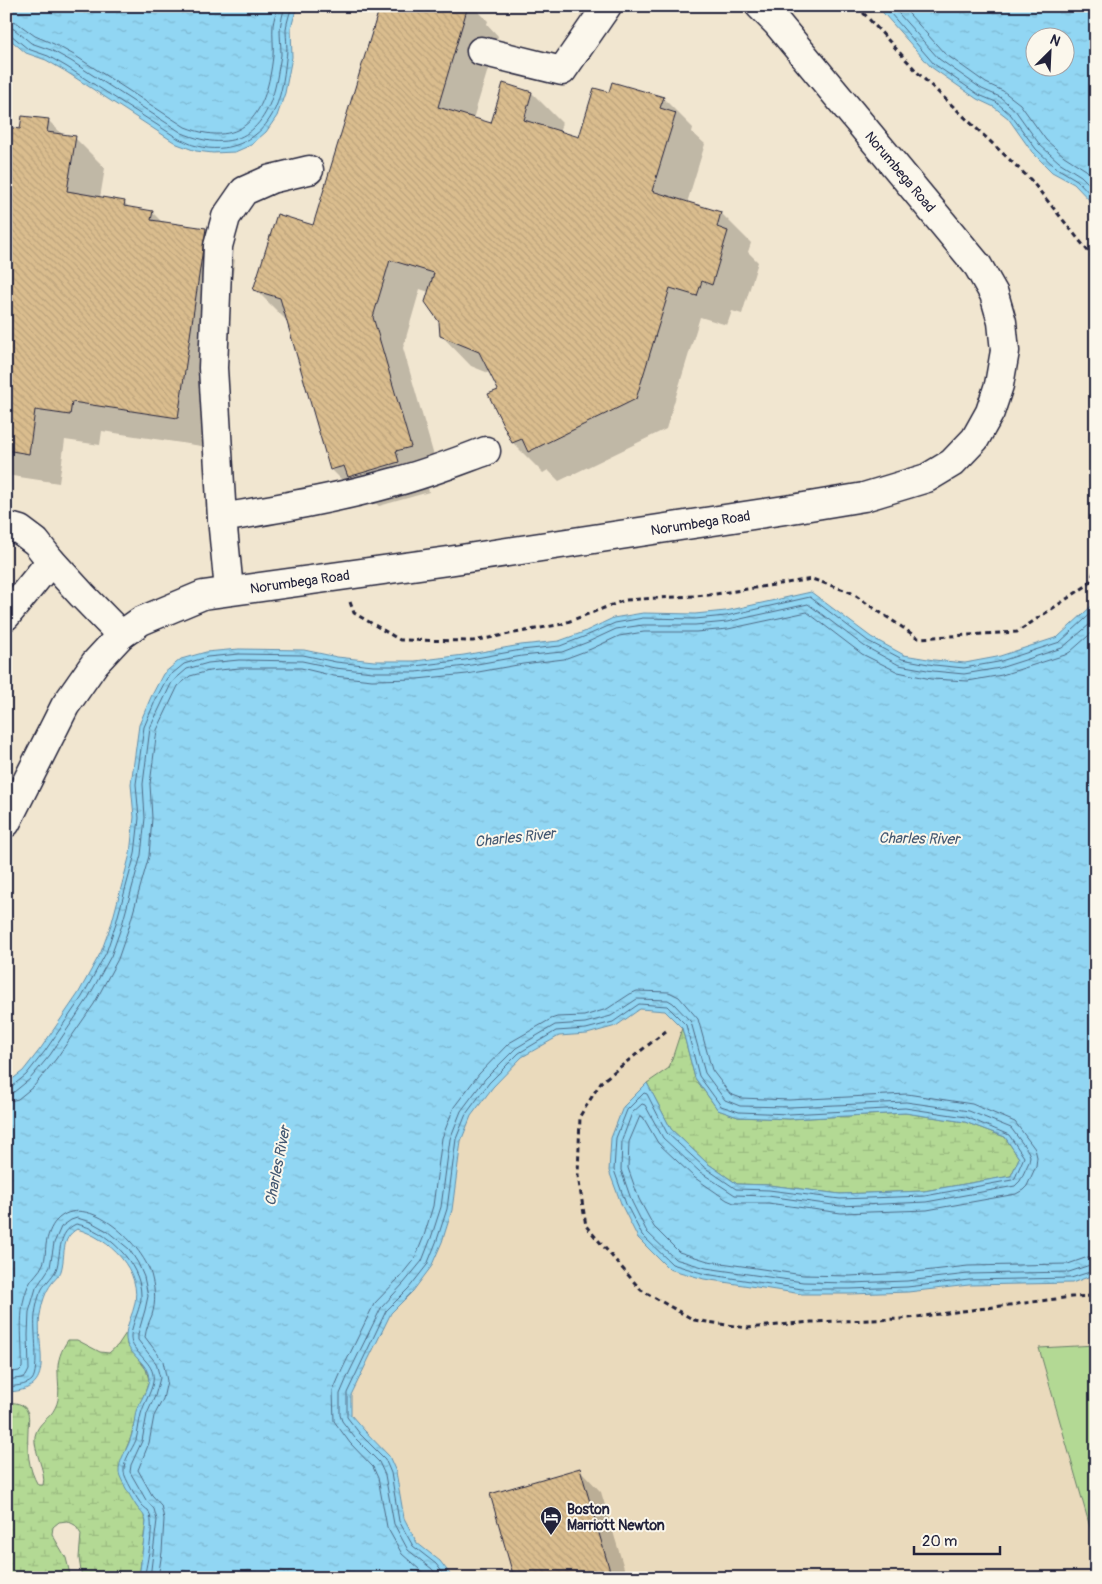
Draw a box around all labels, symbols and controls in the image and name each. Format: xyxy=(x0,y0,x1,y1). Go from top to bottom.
north arrow xyxy=(1024,28,1074,78)
text: N xyxy=(1047,31,1063,50)
street label: Norumbega Road xyxy=(861,128,939,216)
street label: Norumbega Road xyxy=(650,507,752,539)
street label: Norumbega Road xyxy=(249,566,351,597)
water label: Charles River xyxy=(474,824,558,852)
water label: Charles River xyxy=(878,829,961,849)
water label: Charles River xyxy=(261,1123,295,1207)
place label: Boston Marriott Newton xyxy=(567,1501,665,1534)
hotel icon: Boston Marriott Newton xyxy=(539,1505,563,1536)
scale bar xyxy=(914,1524,1001,1556)
text: 20 m xyxy=(922,1532,957,1551)

